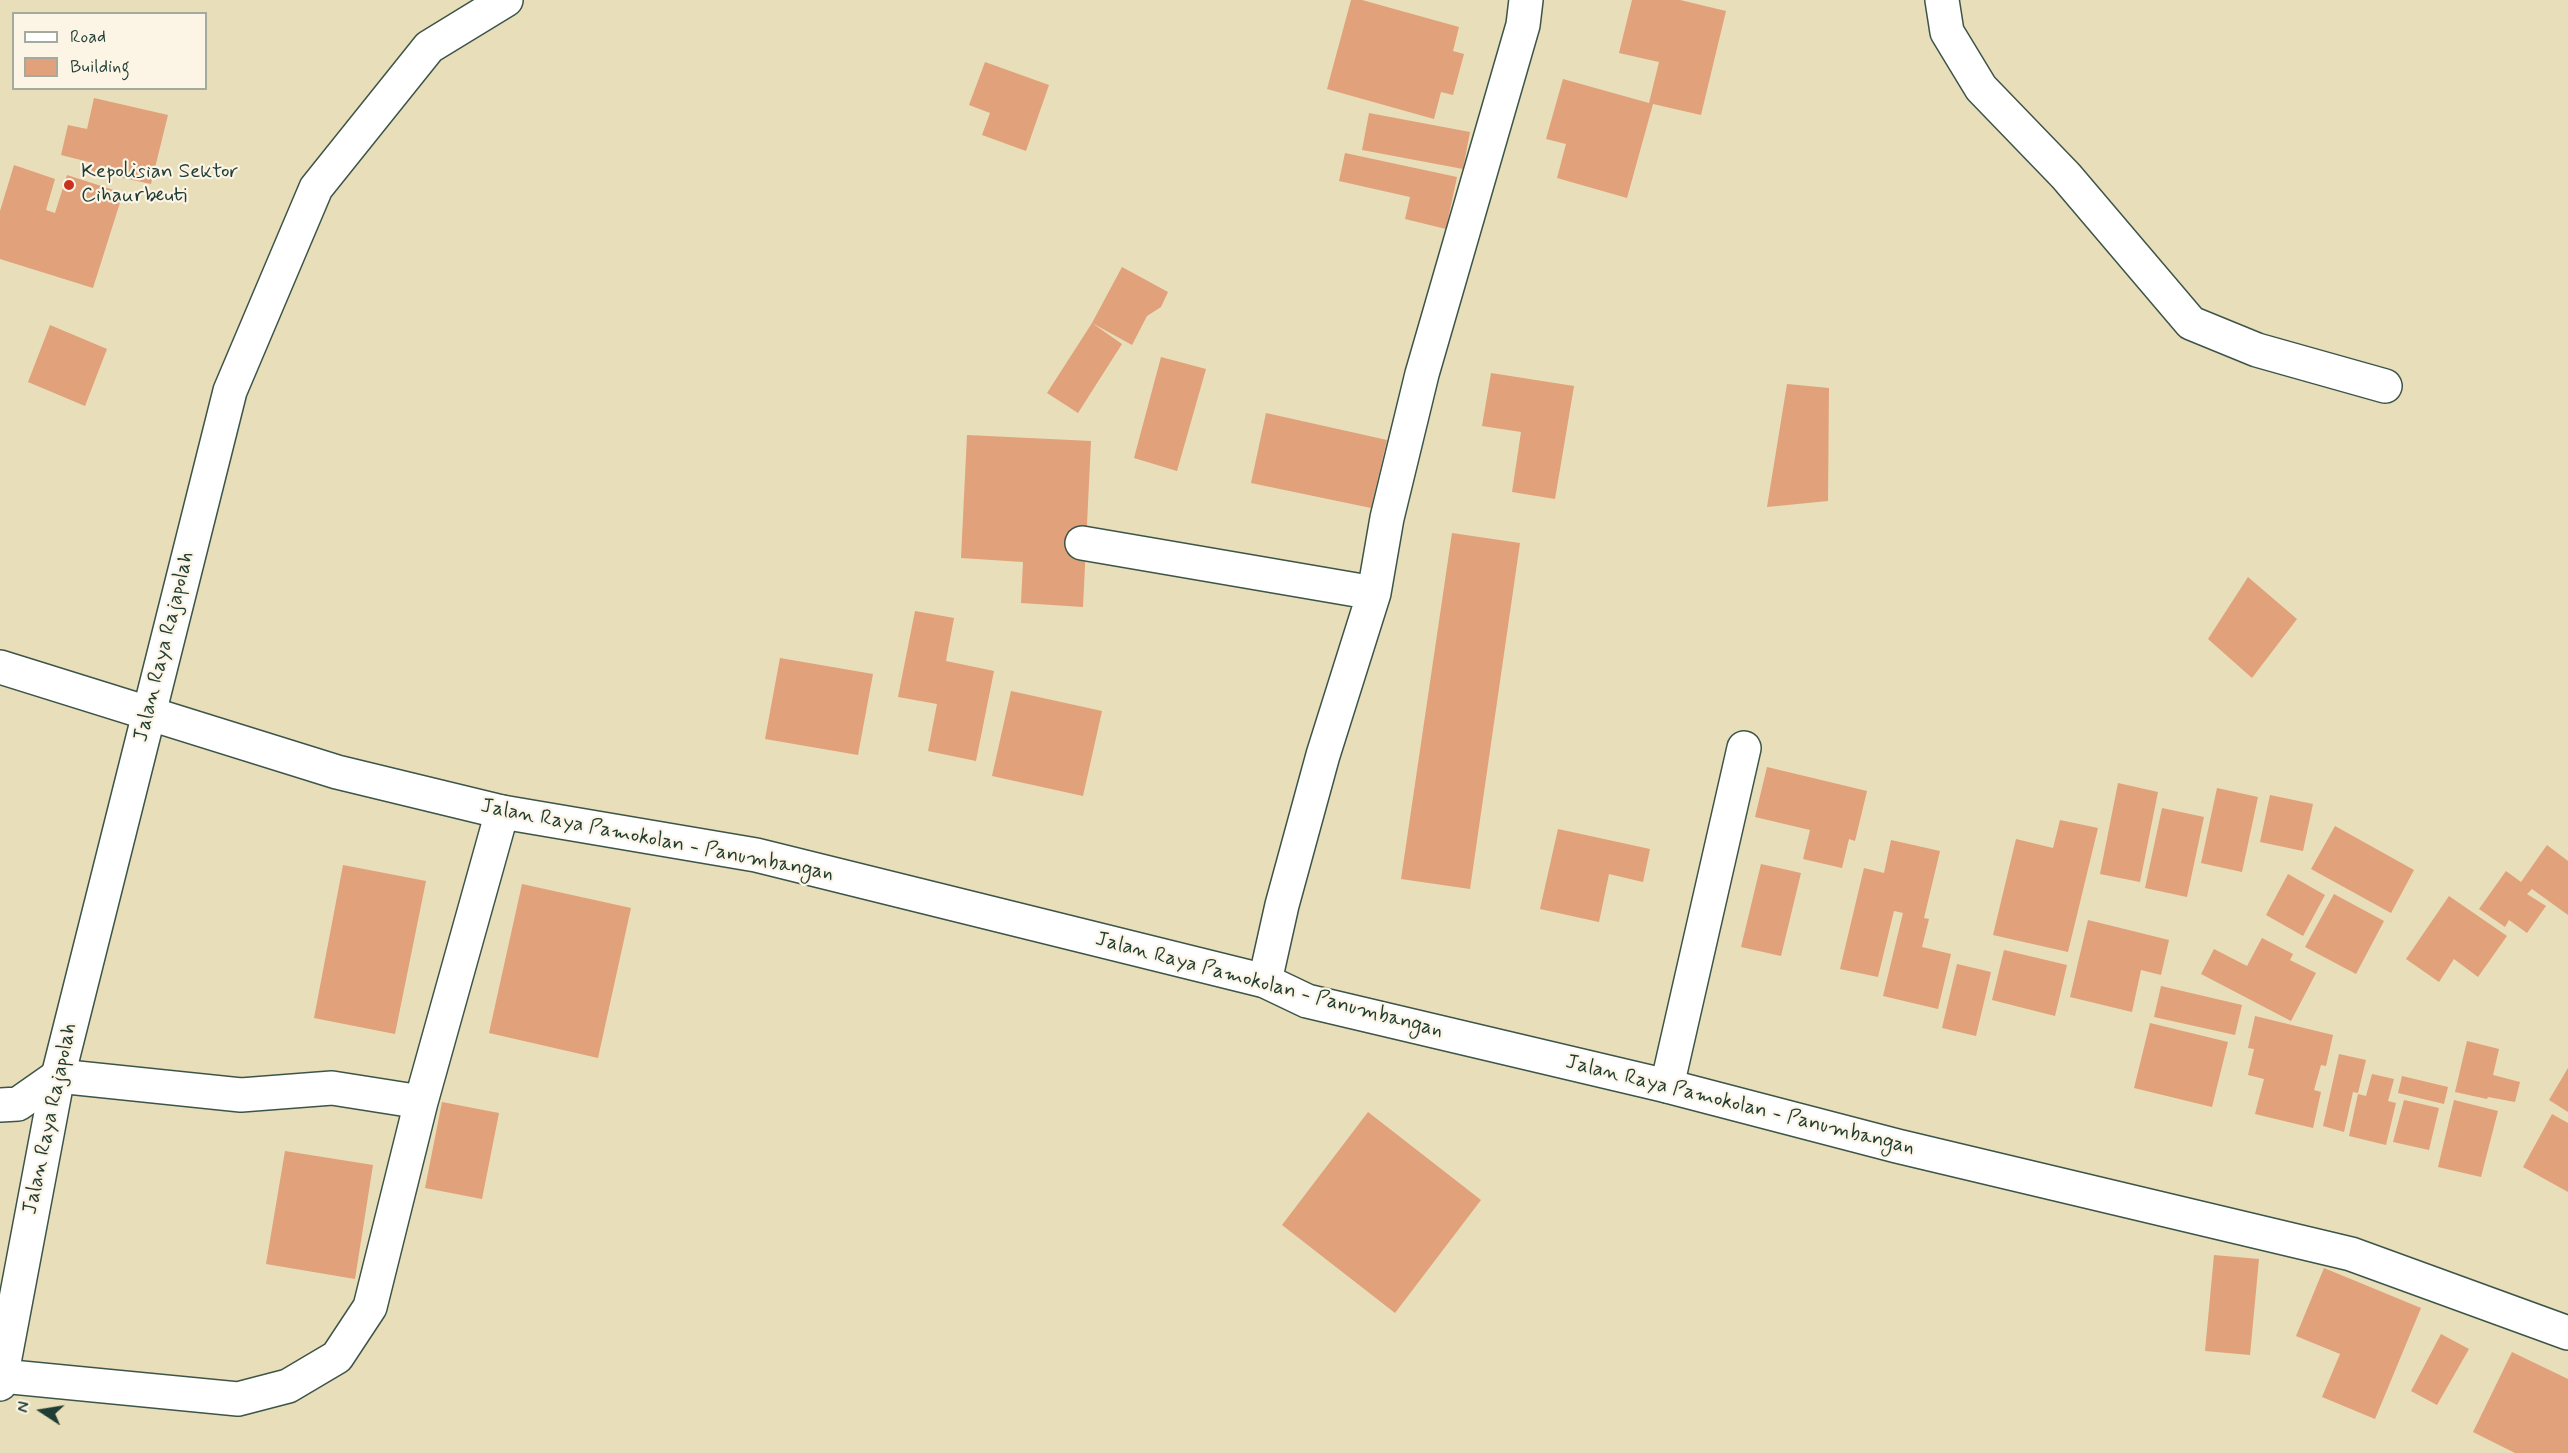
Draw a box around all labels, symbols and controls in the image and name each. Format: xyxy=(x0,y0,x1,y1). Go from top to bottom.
legend xyxy=(12,12,207,90)
text: Road xyxy=(70,25,106,49)
text: Building xyxy=(70,55,130,79)
place label: Kepolisian Sektor Cihaurbeuti xyxy=(81,160,238,210)
marker: Kepolisian Sektor Cihaurbeuti xyxy=(62,178,76,192)
street label: Jalan Raya Rajapolah xyxy=(129,549,201,745)
street label: Jalan Raya Pamokolan - Panumbangan xyxy=(478,794,836,888)
street label: Jalan Raya Pamokolan - Panumbangan xyxy=(1092,927,1446,1045)
street label: Jalan Raya Rajapolah xyxy=(18,1021,84,1217)
street label: Jalan Raya Pamokolan - Panumbangan xyxy=(1563,1050,1917,1162)
north arrow xyxy=(12,1381,72,1441)
text: N xyxy=(13,1400,35,1415)

